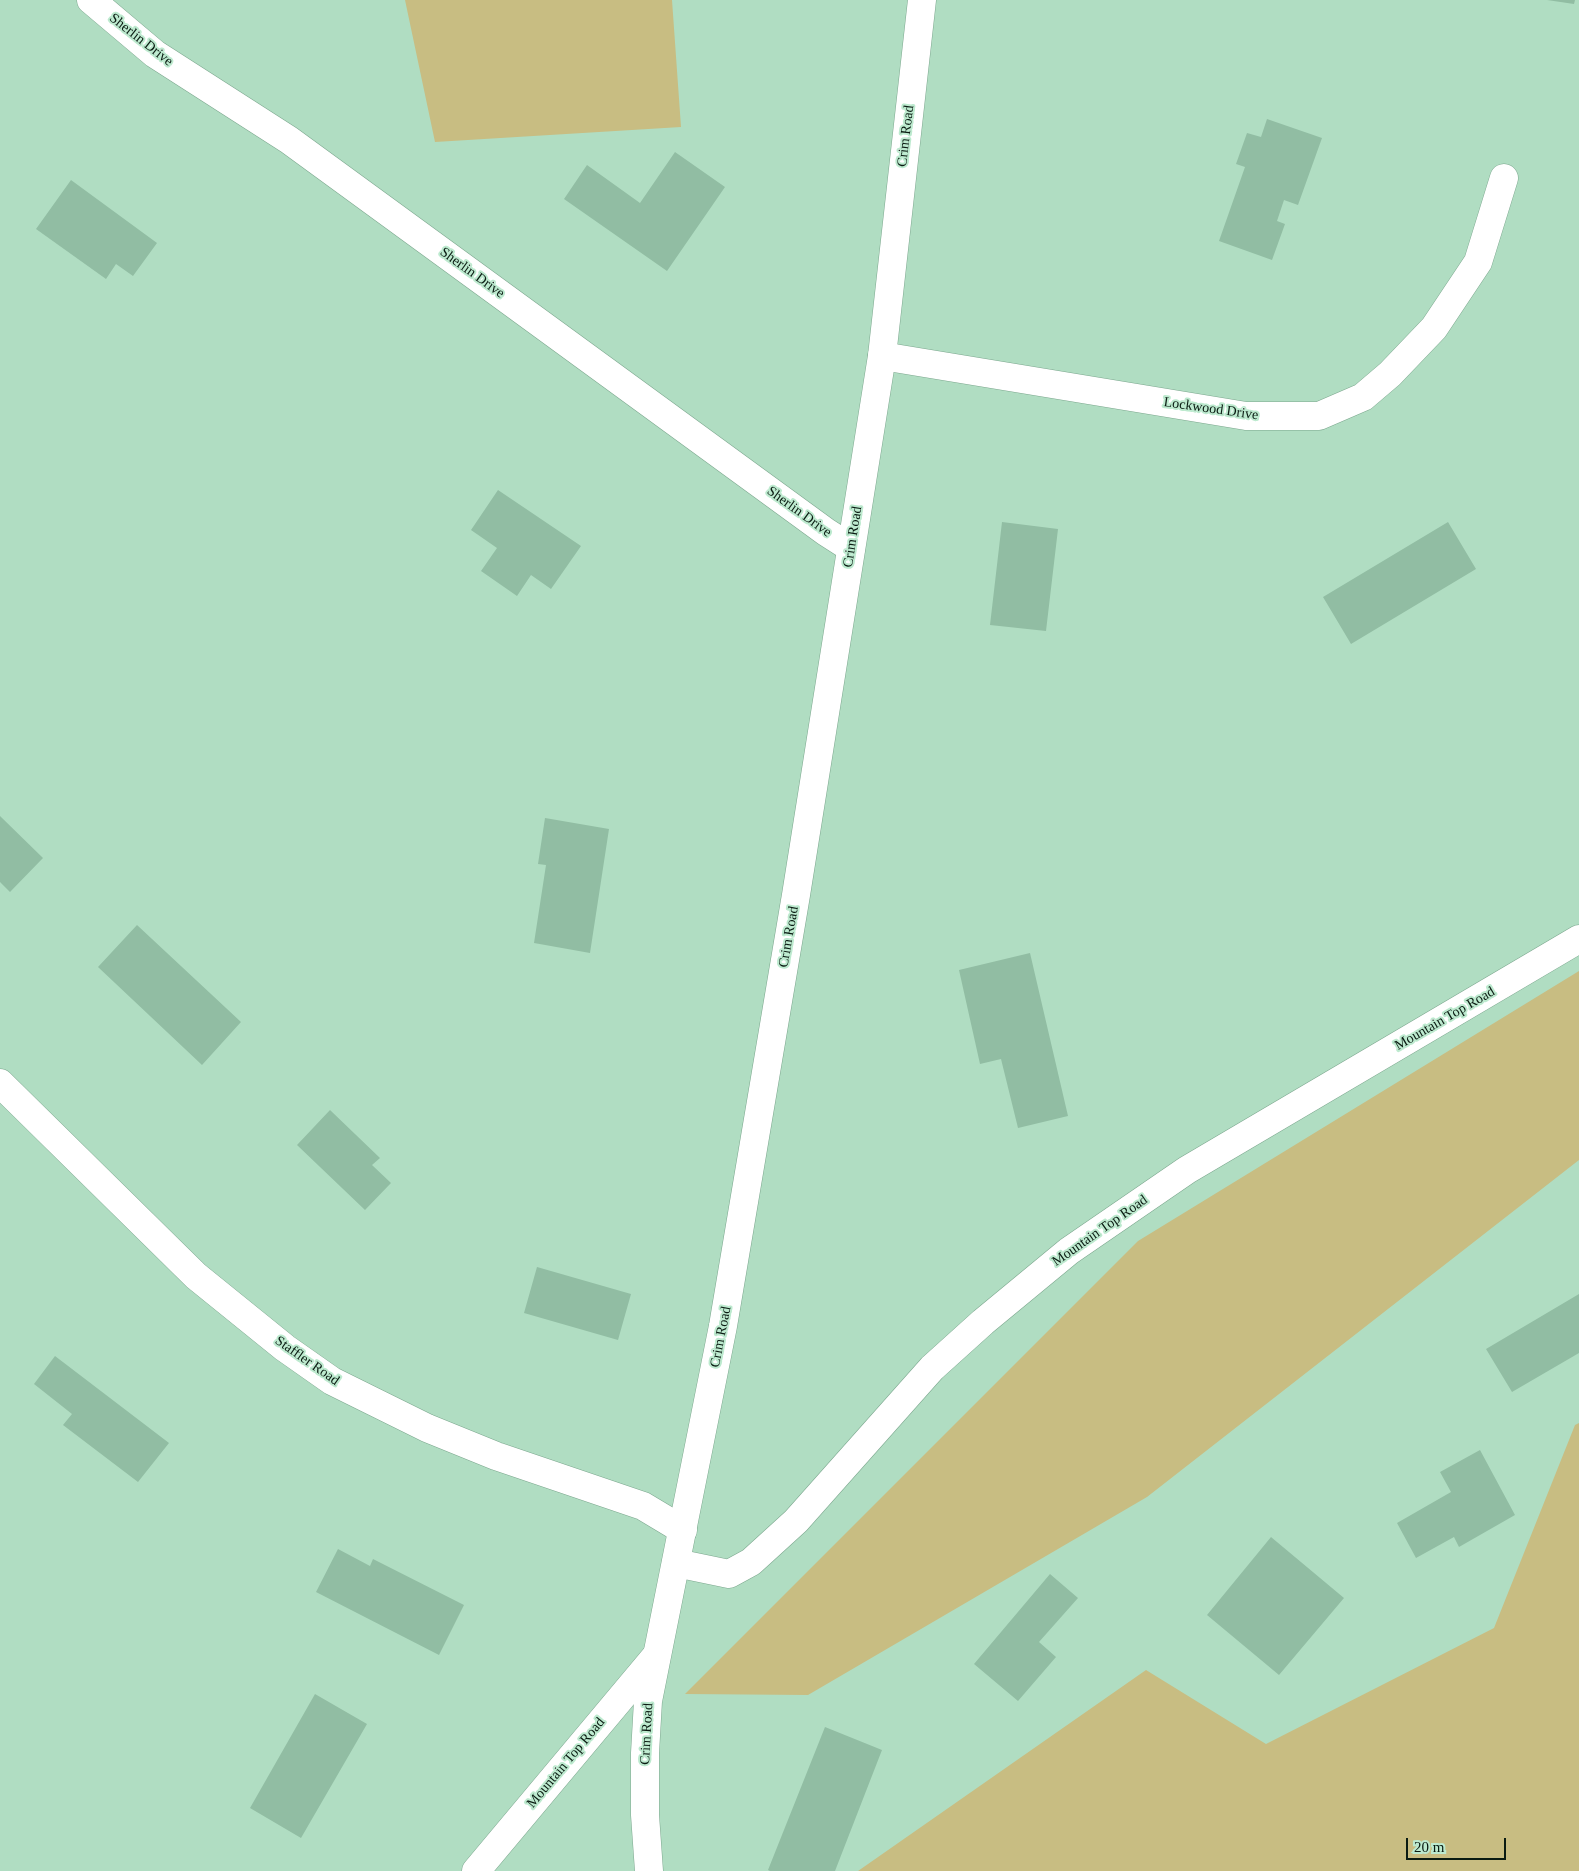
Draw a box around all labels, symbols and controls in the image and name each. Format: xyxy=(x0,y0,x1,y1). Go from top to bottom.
street label: Sherlin Drive xyxy=(106,10,176,70)
street label: Crim Road xyxy=(894,104,918,168)
street label: Sherlin Drive xyxy=(436,244,508,302)
street label: Lockwood Drive xyxy=(1163,394,1259,424)
street label: Sherlin Drive xyxy=(763,483,835,541)
street label: Crim Road xyxy=(840,505,866,569)
street label: Crim Road xyxy=(775,905,803,969)
street label: Mountain Top Road xyxy=(1392,984,1498,1054)
street label: Mountain Top Road xyxy=(1049,1192,1151,1270)
street label: Crim Road xyxy=(707,1305,735,1369)
street label: Staffler Road xyxy=(272,1333,342,1389)
street label: Crim Road xyxy=(637,1703,657,1765)
street label: Mountain Top Road xyxy=(523,1714,609,1812)
scale bar xyxy=(1409,1828,1509,1860)
text: 20 m xyxy=(1414,1839,1444,1855)

